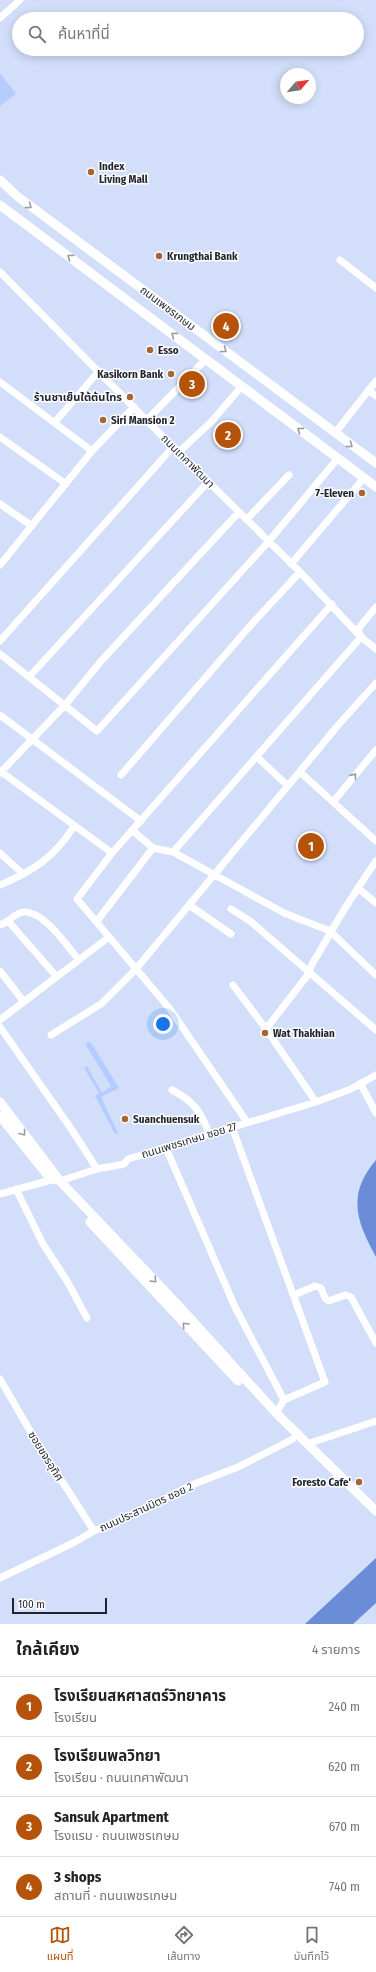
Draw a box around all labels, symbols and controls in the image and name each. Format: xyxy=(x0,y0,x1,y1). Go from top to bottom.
search box xyxy=(12,12,364,56)
icon: search xyxy=(26,23,48,45)
text: ค้นหาที่นี่ xyxy=(58,25,110,43)
north arrow xyxy=(280,68,316,104)
place label: Index Living Mall xyxy=(99,160,149,186)
marker: Index Living Mall xyxy=(86,167,96,177)
one-way arrow xyxy=(25,201,32,208)
place label: Krungthai Bank xyxy=(167,250,238,263)
marker: Krungthai Bank xyxy=(154,251,164,261)
one-way arrow xyxy=(67,255,74,262)
street label: ถนนเพชรเกษม xyxy=(137,283,198,333)
pin: 4 xyxy=(213,311,239,341)
one-way arrow xyxy=(172,332,179,339)
place label: Esso xyxy=(158,344,179,357)
marker: Esso xyxy=(145,345,155,355)
one-way arrow xyxy=(219,345,226,352)
place label: Kasikorn Bank xyxy=(97,368,163,381)
marker: Kasikorn Bank xyxy=(166,369,176,379)
pin: 3 xyxy=(179,369,205,399)
place label: ร้านชาเย็นใต้ต้นไทร xyxy=(34,391,122,404)
marker: ร้านชาเย็นใต้ต้นไทร xyxy=(125,392,135,402)
place label: Siri Mansion 2 xyxy=(111,414,175,427)
marker: Siri Mansion 2 xyxy=(98,415,108,425)
pin: 2 xyxy=(215,420,241,450)
one-way arrow xyxy=(298,428,305,435)
street label: ถนนเทศาพัฒนา xyxy=(158,432,217,491)
one-way arrow xyxy=(346,440,353,447)
place label: 7-Eleven xyxy=(315,487,354,500)
marker: 7-Eleven xyxy=(357,488,367,498)
one-way arrow xyxy=(350,774,357,781)
pin: 1 xyxy=(298,831,324,861)
your location xyxy=(153,1014,173,1034)
place label: Wat Thakhian xyxy=(273,1027,335,1040)
marker: Wat Thakhian xyxy=(260,1028,270,1038)
place label: Suanchuensuk xyxy=(133,1113,200,1126)
marker: Suanchuensuk xyxy=(120,1114,130,1124)
street label: ถนนเพชรเกษม ซอย 27 xyxy=(140,1120,239,1161)
one-way arrow xyxy=(19,1128,26,1135)
one-way arrow xyxy=(149,1275,157,1283)
one-way arrow xyxy=(183,1322,190,1330)
street label: ซอยขจรอุทิศ xyxy=(25,1429,66,1484)
place label: Foresto Cafe' xyxy=(292,1476,351,1489)
marker: Foresto Cafe' xyxy=(354,1477,364,1487)
street label: ถนนประสานมิตร ซอย 2 xyxy=(97,1480,195,1535)
scale bar xyxy=(12,1596,107,1615)
text: 100 m xyxy=(18,1598,45,1611)
text: ใกล้เคียง xyxy=(16,1639,79,1660)
text: 4 รายการ xyxy=(312,1642,360,1657)
text: โรงเรียนสหศาสตร์วิทยาคาร xyxy=(54,1687,226,1705)
text: 1 xyxy=(26,1699,32,1714)
text: 240 m xyxy=(328,1699,360,1714)
text: โรงเรียน xyxy=(54,1710,97,1725)
text: โรงเรียนพลวิทยา xyxy=(54,1747,160,1765)
text: 2 xyxy=(26,1759,32,1774)
text: 620 m xyxy=(328,1759,360,1774)
text: โรงเรียน · ถนนเทศาพัฒนา xyxy=(54,1770,189,1785)
text: Sansuk Apartment xyxy=(54,1808,169,1826)
text: 3 xyxy=(26,1819,32,1834)
text: 670 m xyxy=(329,1819,360,1834)
text: โรงแรม · ถนนเพชรเกษม xyxy=(54,1828,179,1843)
text: 3 shops xyxy=(54,1868,101,1886)
text: 4 xyxy=(26,1879,32,1894)
text: 740 m xyxy=(329,1879,360,1894)
text: สถานที่ · ถนนเพชรเกษม xyxy=(54,1888,177,1903)
tab: แผนที่ xyxy=(47,1924,74,1965)
tab: เส้นทาง xyxy=(167,1924,200,1965)
tab: บันทึกไว้ xyxy=(294,1924,329,1965)

